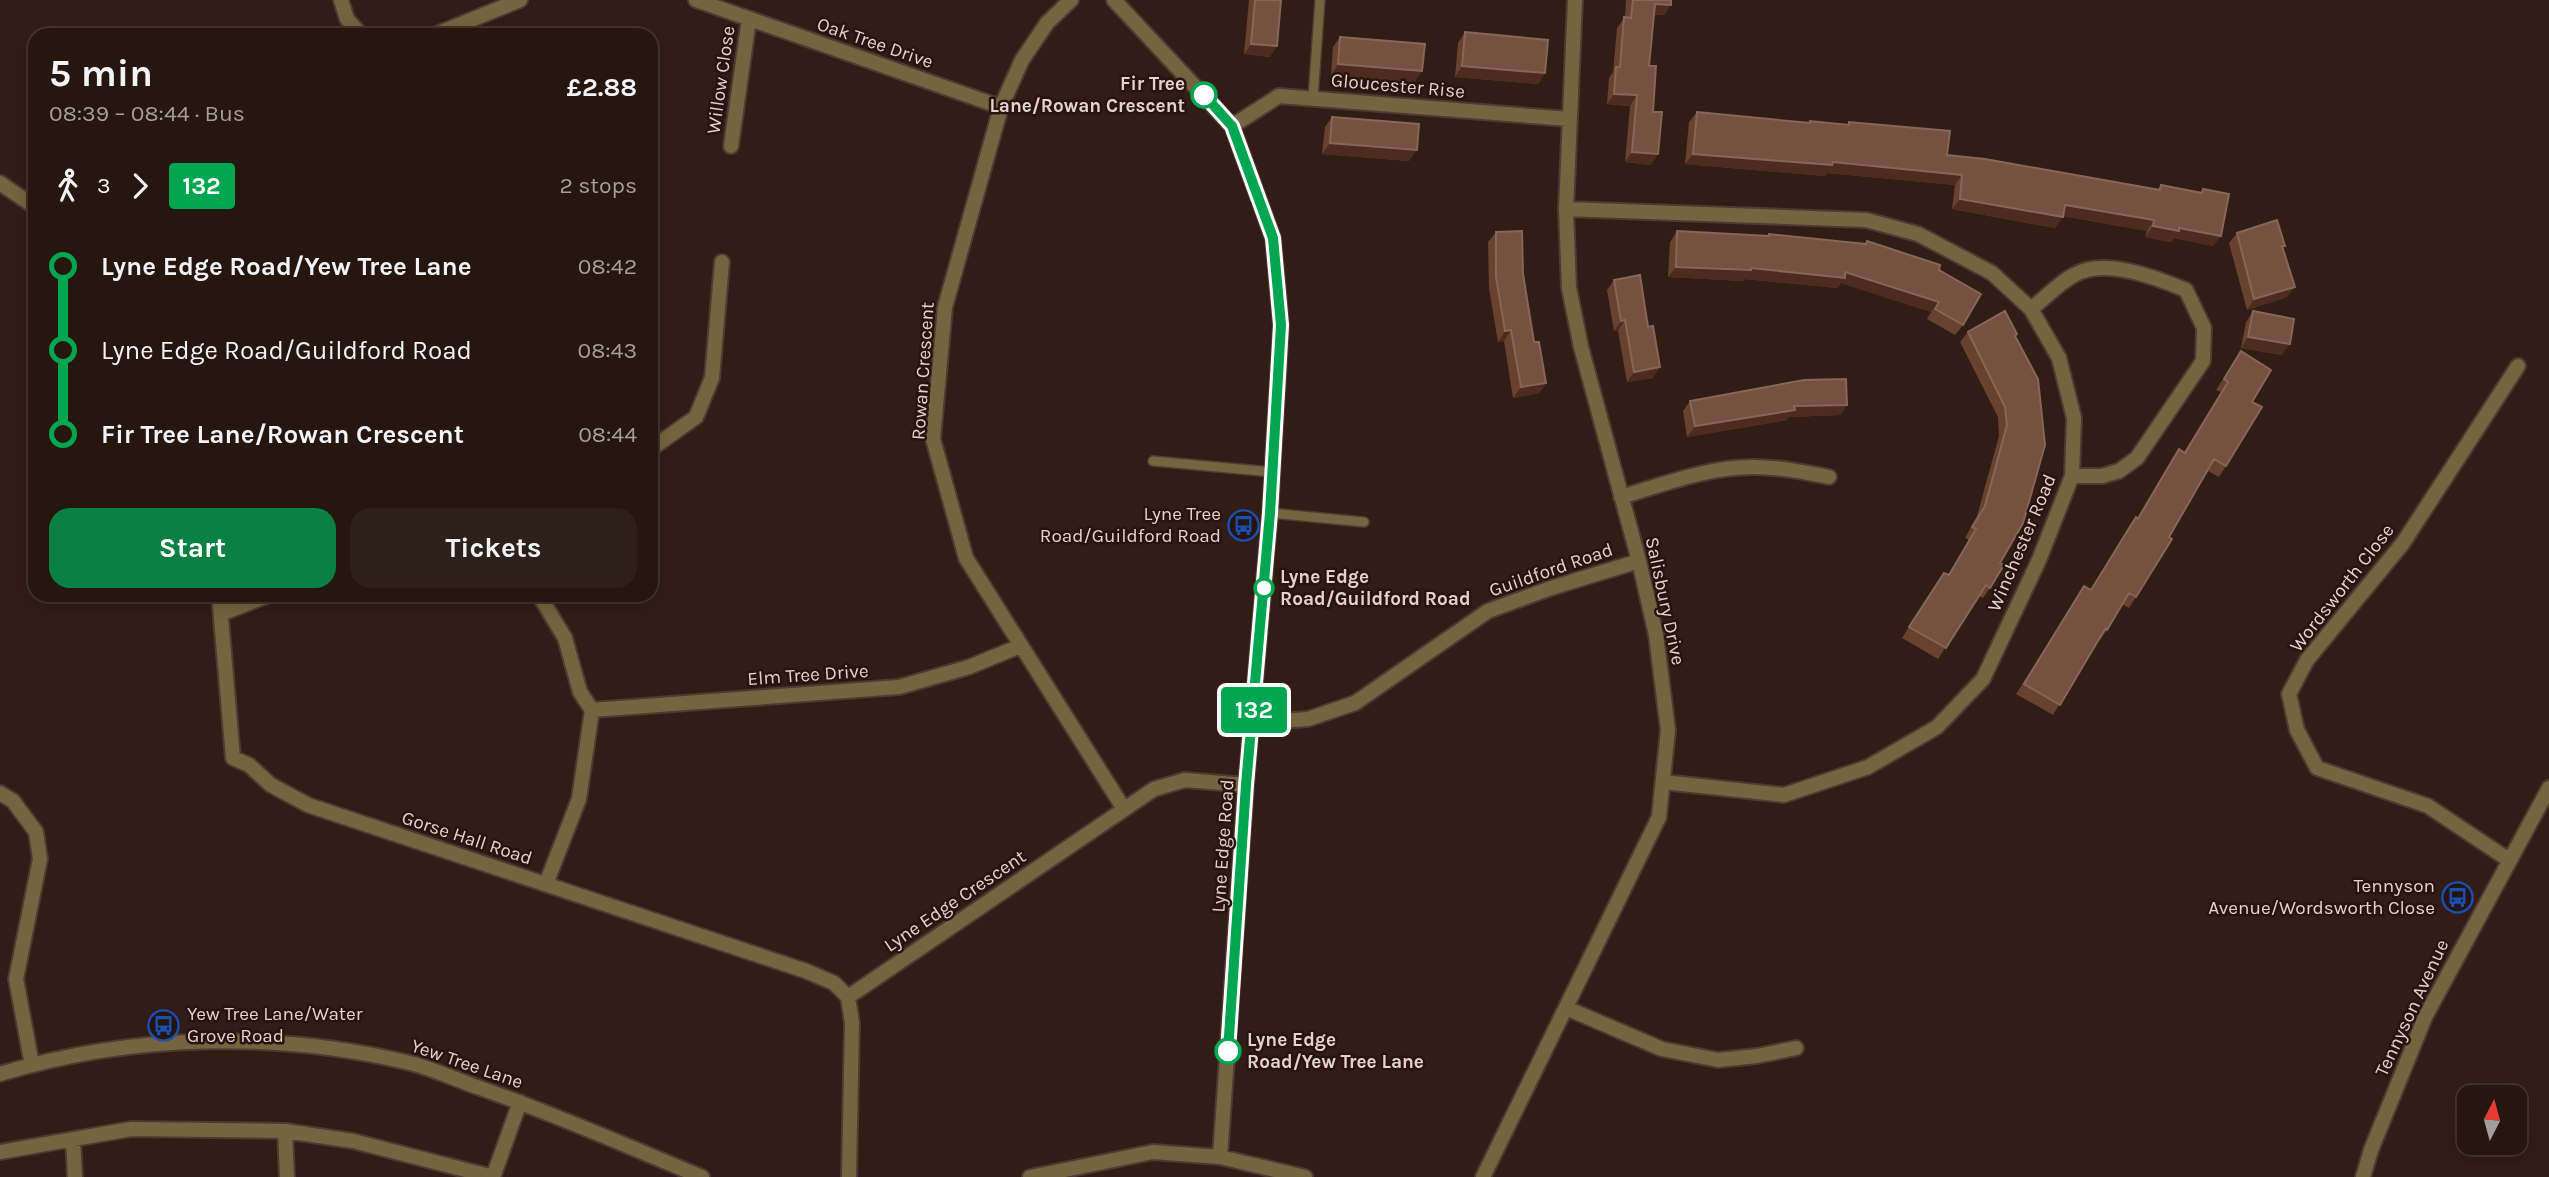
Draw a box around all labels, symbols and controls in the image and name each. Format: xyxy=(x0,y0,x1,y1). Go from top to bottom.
street label: Oak Tree Drive xyxy=(814,13,936,73)
street label: Willow Close xyxy=(703,24,739,136)
text: 5 min xyxy=(49,51,153,96)
street label: Gloucester Rise xyxy=(1330,69,1466,103)
text: £2.88 xyxy=(566,72,637,103)
place label: Fir Tree Lane/Rowan Crescent xyxy=(989,73,1185,117)
marker: Fir Tree Lane/Rowan Crescent xyxy=(1191,82,1217,108)
text: 08:39 – 08:44 · Bus xyxy=(49,100,245,127)
icon: walk xyxy=(49,167,87,205)
icon: forward xyxy=(121,167,159,205)
text: 3 xyxy=(97,172,111,199)
text: 132 xyxy=(183,172,221,200)
text: 2 stops xyxy=(559,172,637,199)
text: Lyne Edge Road/Yew Tree Lane xyxy=(101,251,471,282)
text: 08:42 xyxy=(578,253,637,280)
street label: Rowan Crescent xyxy=(907,301,939,441)
text: Lyne Edge Road/Guildford Road xyxy=(101,335,472,366)
text: 08:43 xyxy=(577,337,637,364)
text: Fir Tree Lane/Rowan Crescent xyxy=(101,419,464,450)
text: 08:44 xyxy=(578,421,637,448)
street label: Winchester Road xyxy=(1983,471,2061,615)
place label: Lyne Tree Road/Guildford Road xyxy=(1040,503,1221,547)
button: Start xyxy=(49,508,336,588)
button: Tickets xyxy=(350,508,637,588)
bus stop icon: Lyne Tree Road/Guildford Road xyxy=(1227,508,1261,542)
street label: Wordsworth Close xyxy=(2285,520,2399,656)
street label: Salisbury Drive xyxy=(1641,535,1689,667)
street label: Guildford Road xyxy=(1486,539,1616,601)
place label: Lyne Edge Road/Guildford Road xyxy=(1280,566,1471,610)
marker: Lyne Edge Road/Guildford Road xyxy=(1254,578,1274,598)
street label: Elm Tree Drive xyxy=(747,660,869,690)
line badge: 132 xyxy=(1214,687,1294,733)
text: 132 xyxy=(1235,696,1273,724)
street label: Lyne Edge Road xyxy=(1207,779,1239,913)
street label: Gorse Hall Road xyxy=(399,807,535,869)
street label: Lyne Edge Crescent xyxy=(880,845,1030,957)
place label: Tennyson Avenue/Wordsworth Close xyxy=(2208,875,2435,919)
bus stop icon: Tennyson Avenue/Wordsworth Close xyxy=(2441,880,2475,914)
street label: Tennyson Avenue xyxy=(2371,936,2453,1080)
place label: Yew Tree Lane/Water Grove Road xyxy=(187,1003,363,1047)
bus stop icon: Yew Tree Lane/Water Grove Road xyxy=(147,1008,181,1042)
place label: Lyne Edge Road/Yew Tree Lane xyxy=(1247,1029,1424,1073)
street label: Yew Tree Lane xyxy=(408,1035,526,1093)
marker: Lyne Edge Road/Yew Tree Lane xyxy=(1215,1038,1241,1064)
north arrow xyxy=(2457,1085,2527,1155)
map controls xyxy=(2457,1085,2527,1155)

